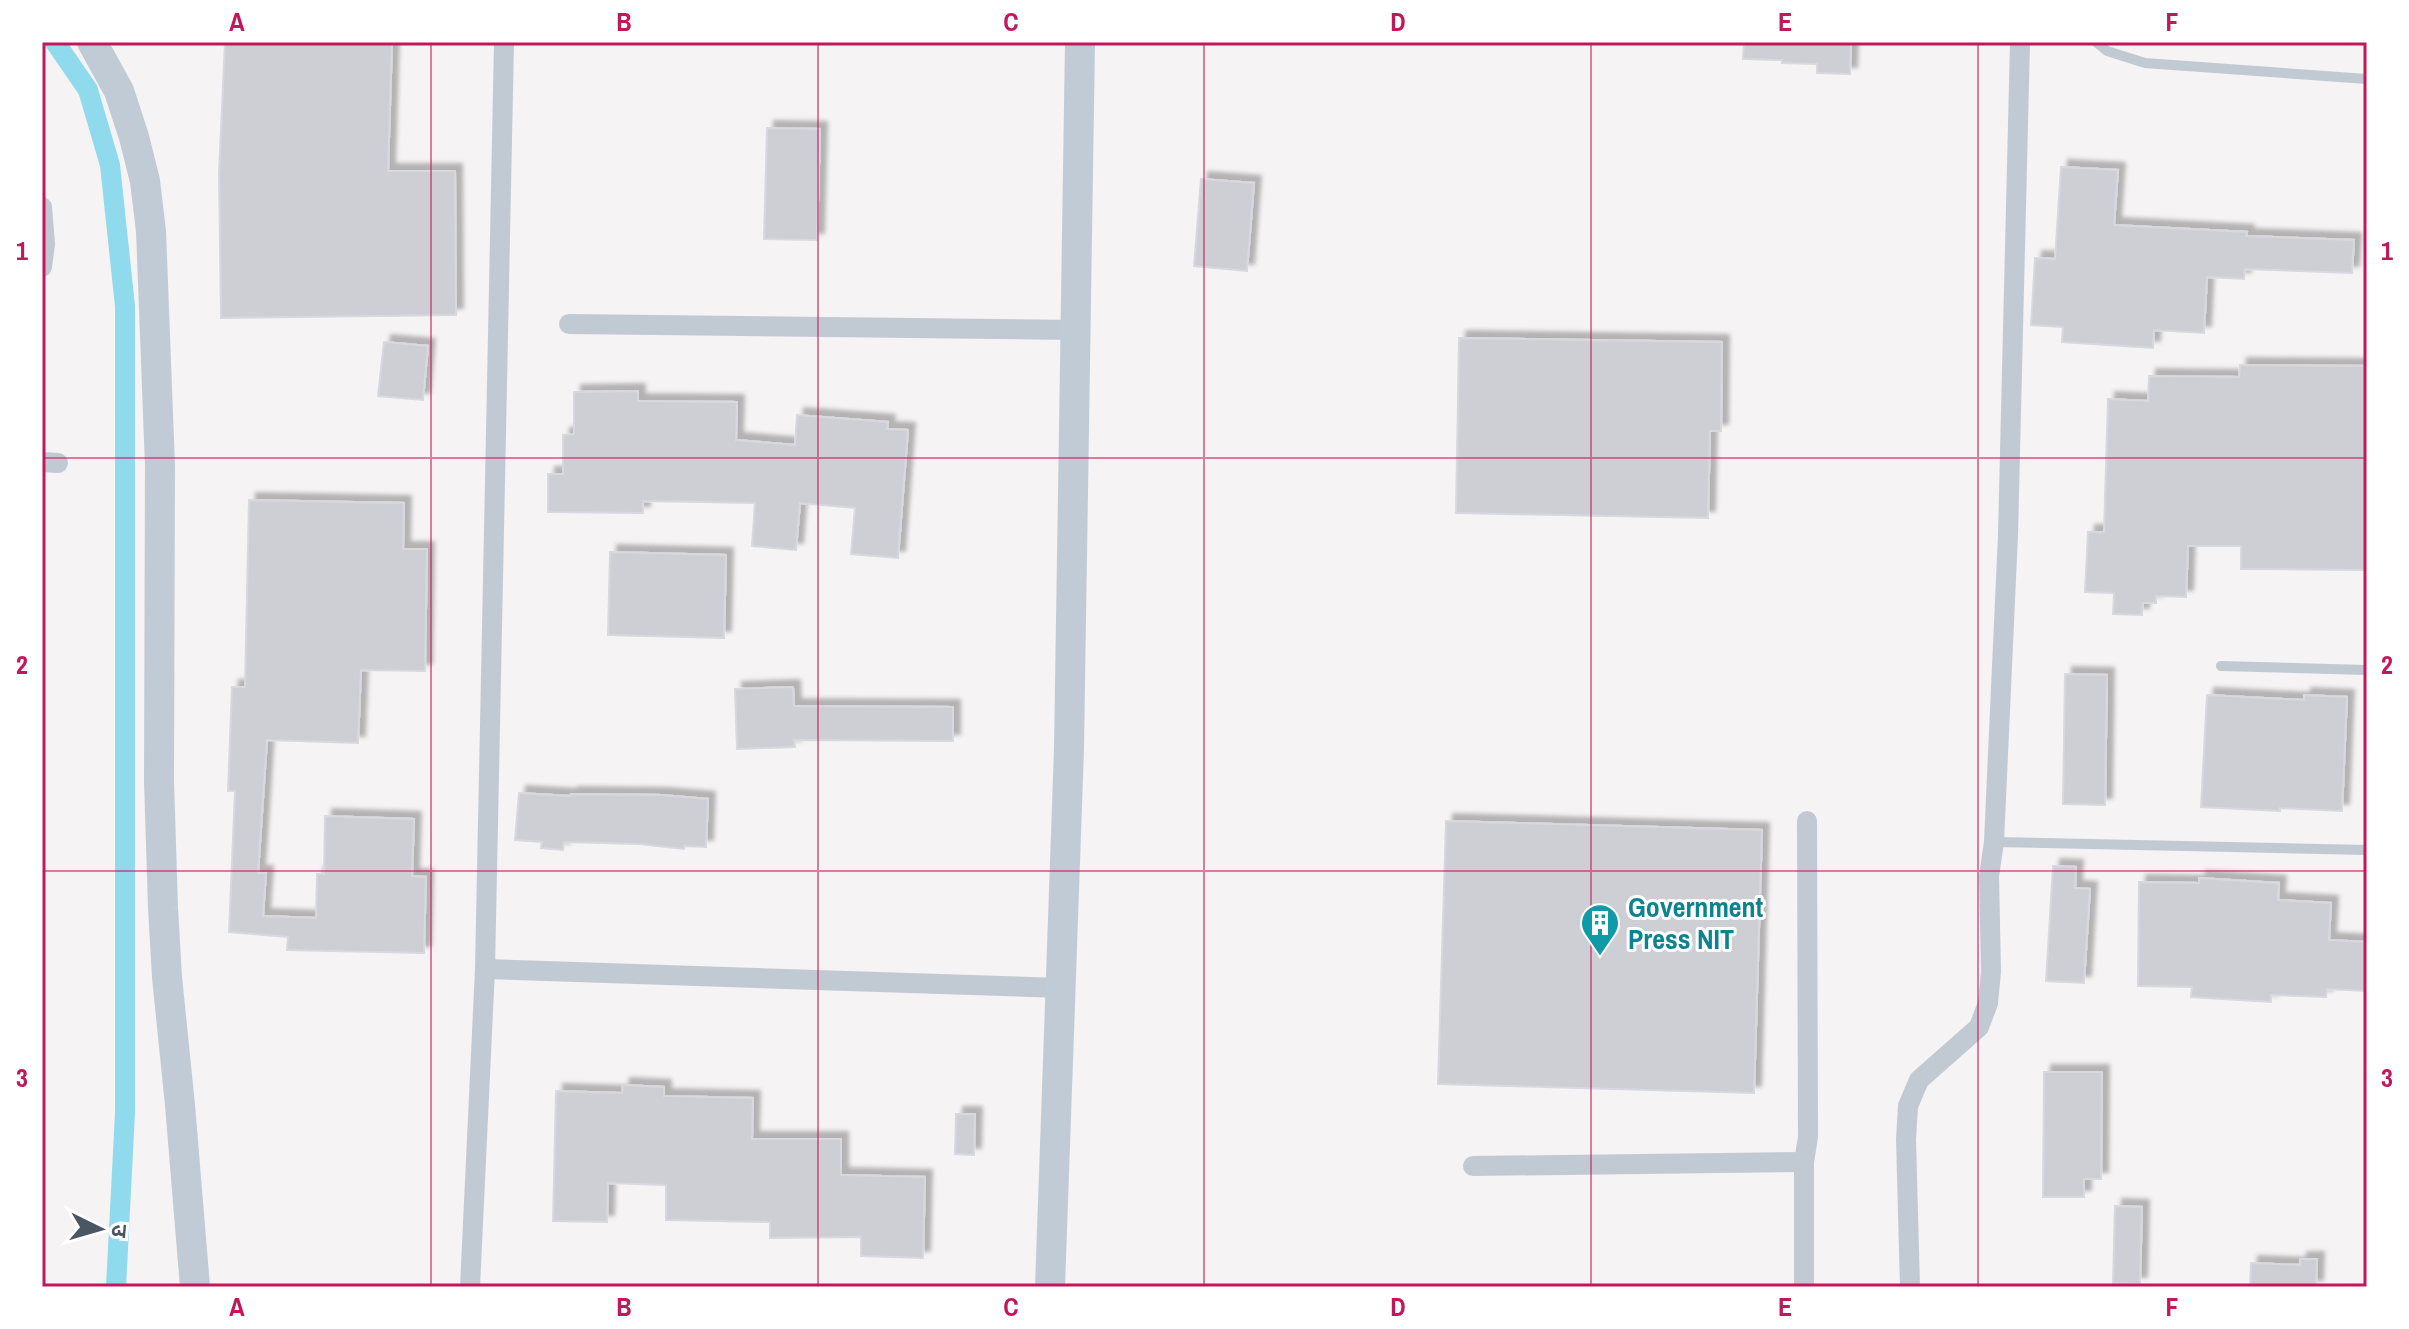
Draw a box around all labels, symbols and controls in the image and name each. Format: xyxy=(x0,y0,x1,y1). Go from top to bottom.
text: A xyxy=(229,4,245,39)
text: B xyxy=(616,4,632,39)
text: C xyxy=(1003,4,1019,39)
text: D xyxy=(1390,4,1406,39)
text: E xyxy=(1778,4,1792,39)
text: F xyxy=(2165,4,2179,39)
text: 1 xyxy=(16,233,28,268)
text: 1 xyxy=(2381,233,2393,268)
text: 2 xyxy=(16,647,28,682)
text: 2 xyxy=(2381,647,2393,682)
place label: Government Press NIT xyxy=(1628,888,1764,958)
building icon: Government Press NIT xyxy=(1579,902,1621,957)
text: 3 xyxy=(16,1060,28,1095)
text: 3 xyxy=(2381,1060,2393,1095)
north arrow xyxy=(60,1189,140,1269)
text: उ xyxy=(104,1223,135,1240)
text: A xyxy=(229,1289,245,1324)
text: B xyxy=(616,1289,632,1324)
text: C xyxy=(1003,1289,1019,1324)
text: D xyxy=(1390,1289,1406,1324)
text: E xyxy=(1778,1289,1792,1324)
text: F xyxy=(2165,1289,2179,1324)

